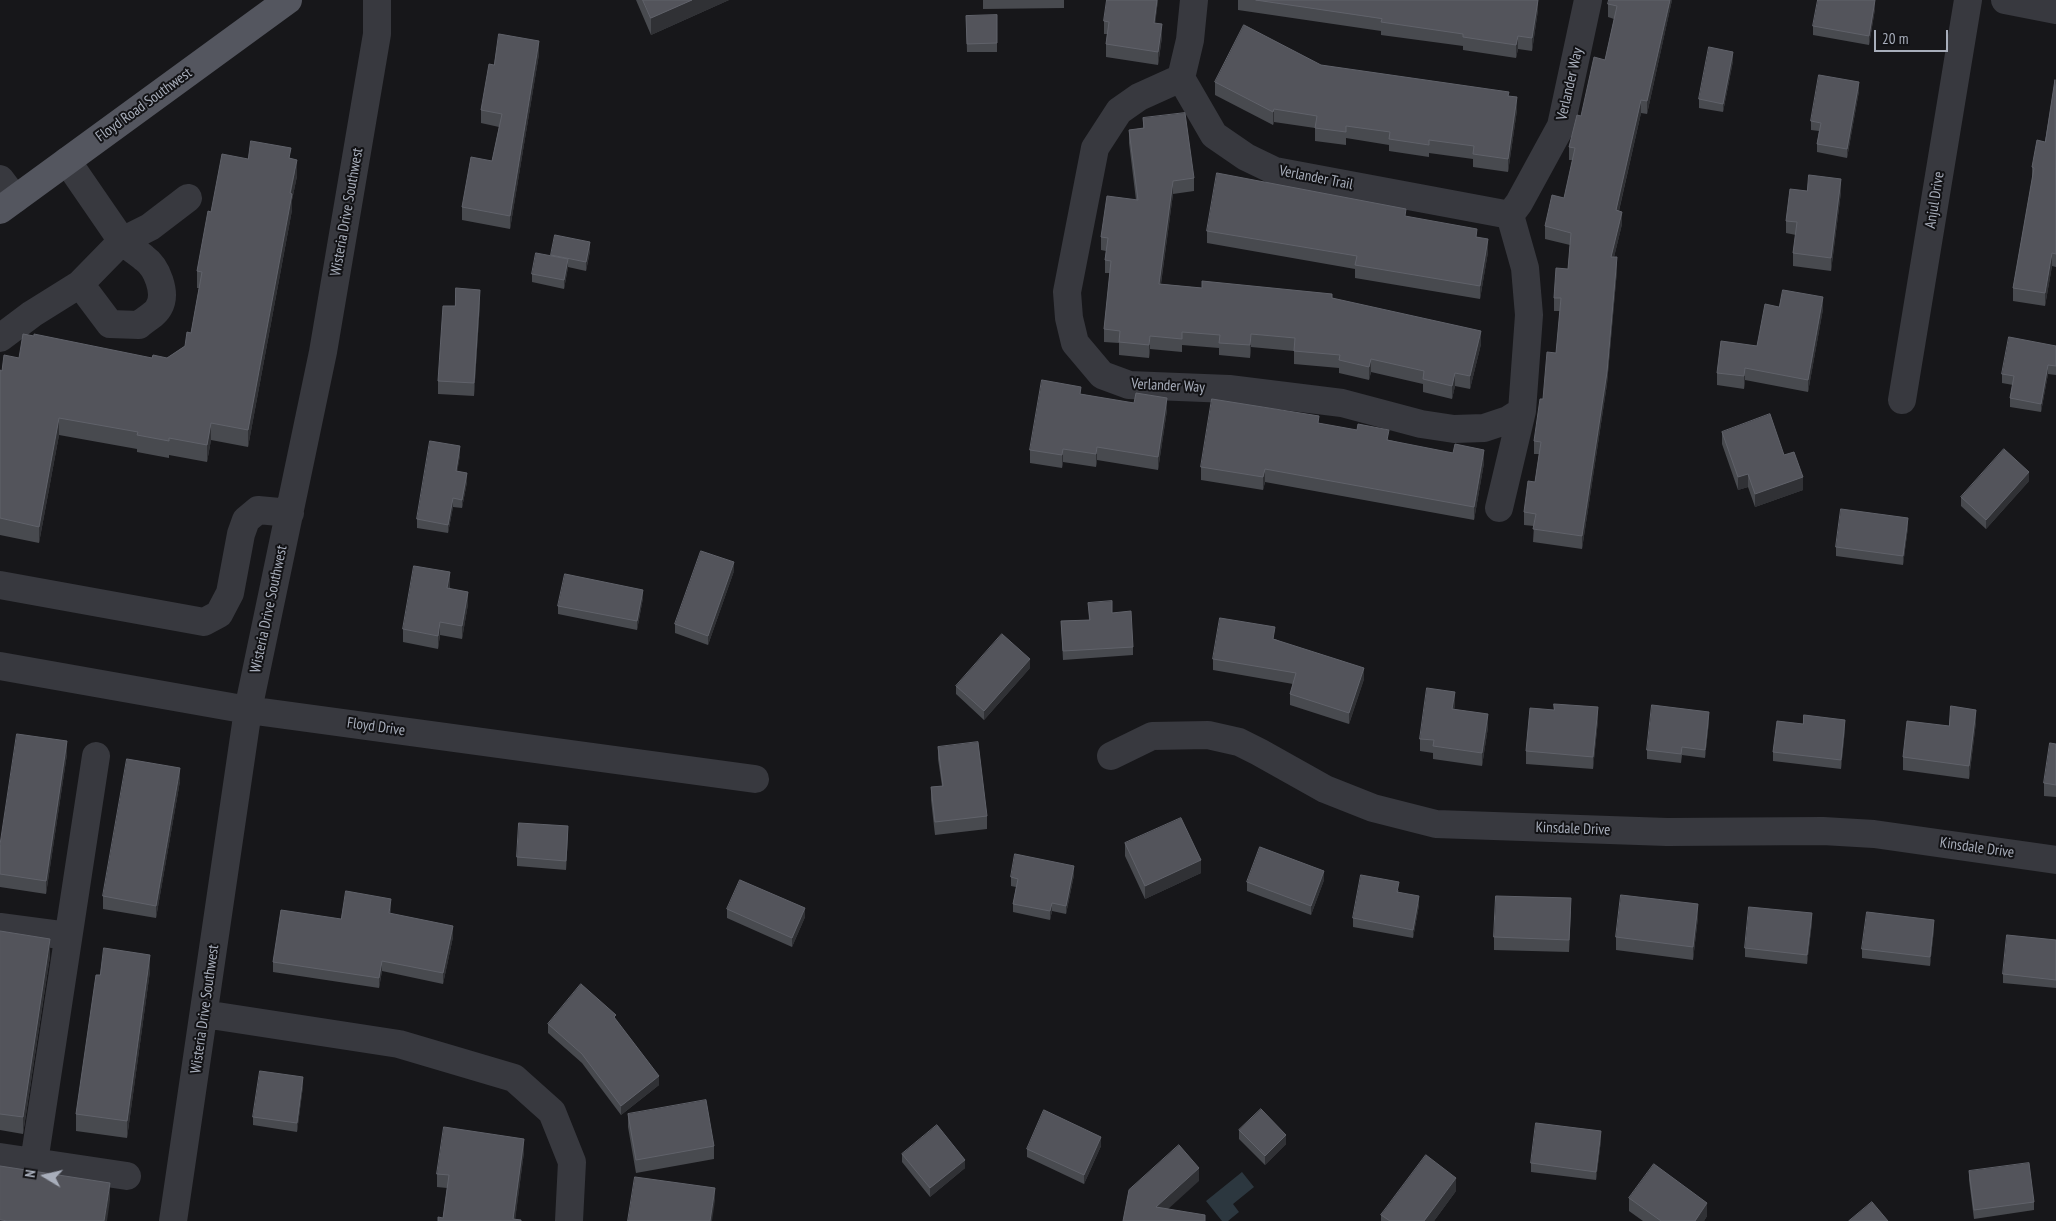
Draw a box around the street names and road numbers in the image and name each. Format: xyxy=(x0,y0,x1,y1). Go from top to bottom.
street label: Verlander Way xyxy=(1553,46,1587,122)
street label: Floyd Road Southwest xyxy=(92,64,196,146)
street label: Wisteria Drive Southwest xyxy=(327,147,367,277)
street label: Verlander Trail xyxy=(1278,162,1354,194)
street label: Anjul Drive xyxy=(1922,170,1948,230)
street label: Verlander Way xyxy=(1131,375,1205,397)
street label: Wisteria Drive Southwest xyxy=(247,544,291,674)
street label: Floyd Drive xyxy=(346,714,406,740)
street label: Kinsdale Drive xyxy=(1535,819,1611,839)
street label: Kinsdale Drive xyxy=(1939,834,2015,862)
street label: Wisteria Drive Southwest xyxy=(187,943,223,1075)

